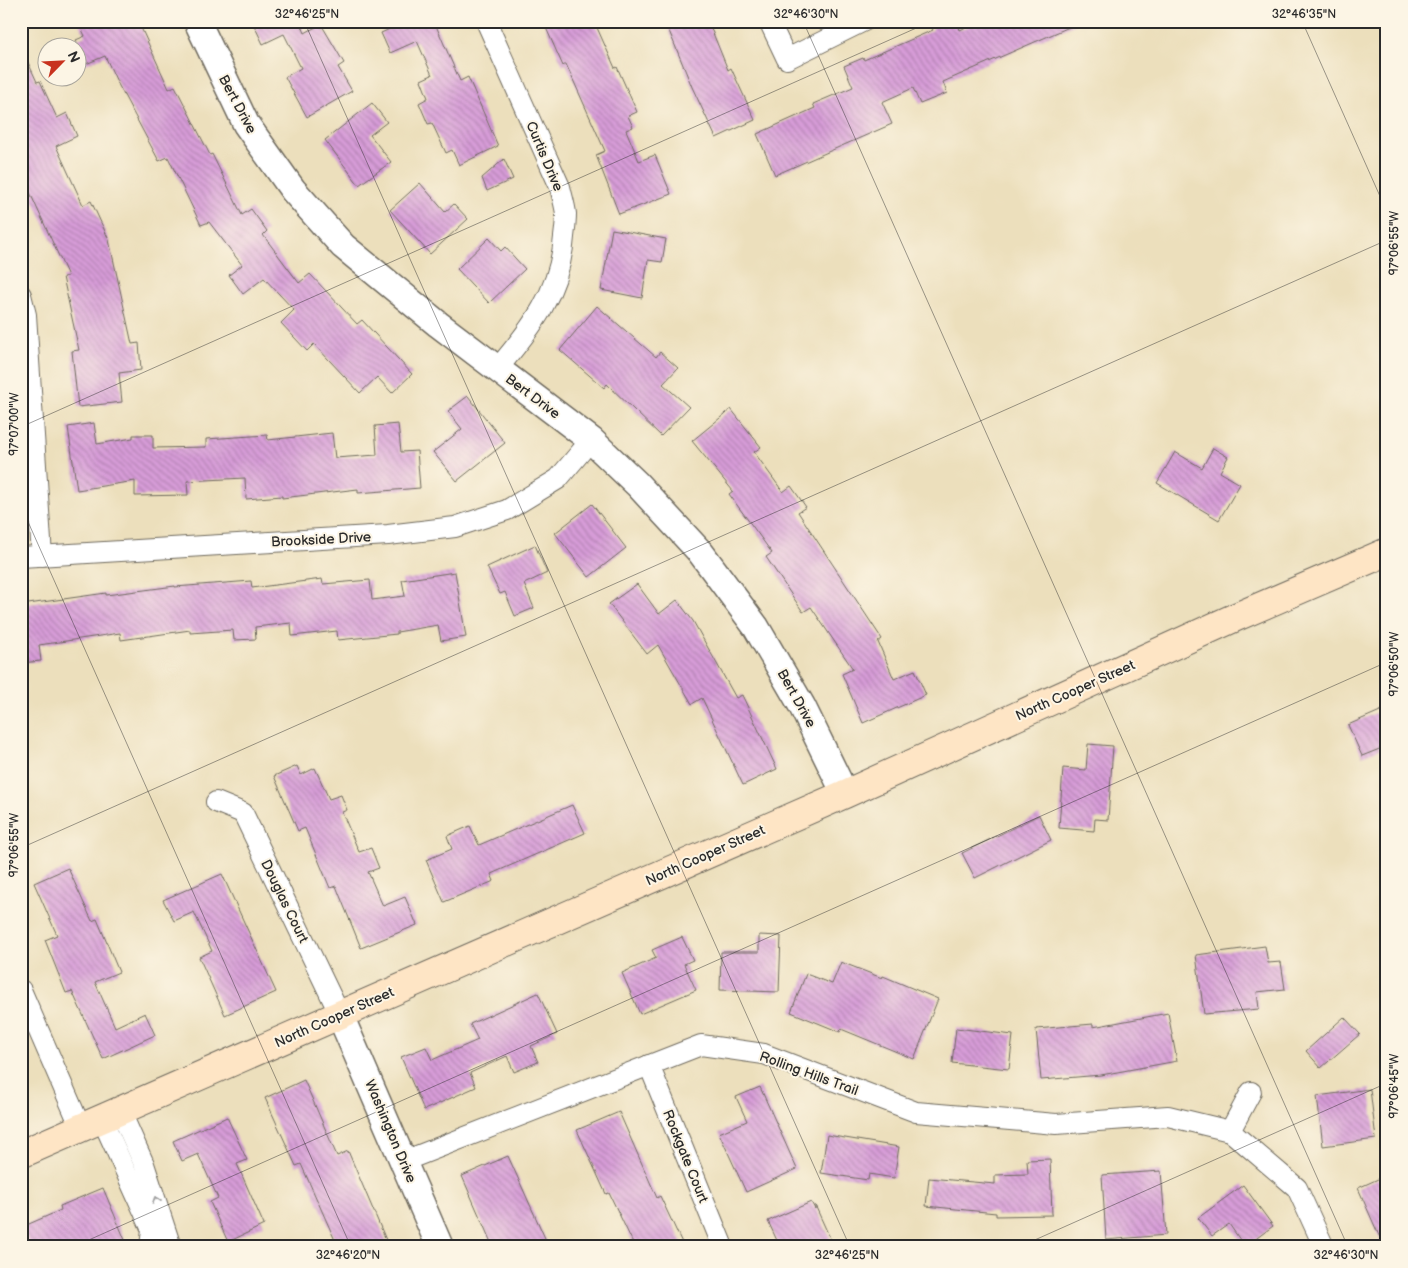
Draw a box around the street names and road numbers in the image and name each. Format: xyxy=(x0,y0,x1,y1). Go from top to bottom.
street label: Bert Drive xyxy=(215,72,260,137)
street label: Curtis Drive xyxy=(522,119,567,194)
street label: Bert Drive xyxy=(502,370,563,422)
street label: Brookside Drive xyxy=(270,528,372,551)
street label: North Cooper Street xyxy=(1013,656,1138,724)
street label: Bert Drive xyxy=(774,666,820,730)
street label: North Cooper Street xyxy=(643,821,768,889)
street label: Douglas Court xyxy=(257,857,312,946)
street label: North Cooper Street xyxy=(272,983,397,1051)
street label: Rolling Hills Trail xyxy=(757,1048,861,1099)
street label: Washington Drive xyxy=(361,1077,420,1185)
street label: Rockgate Court xyxy=(659,1107,712,1206)

